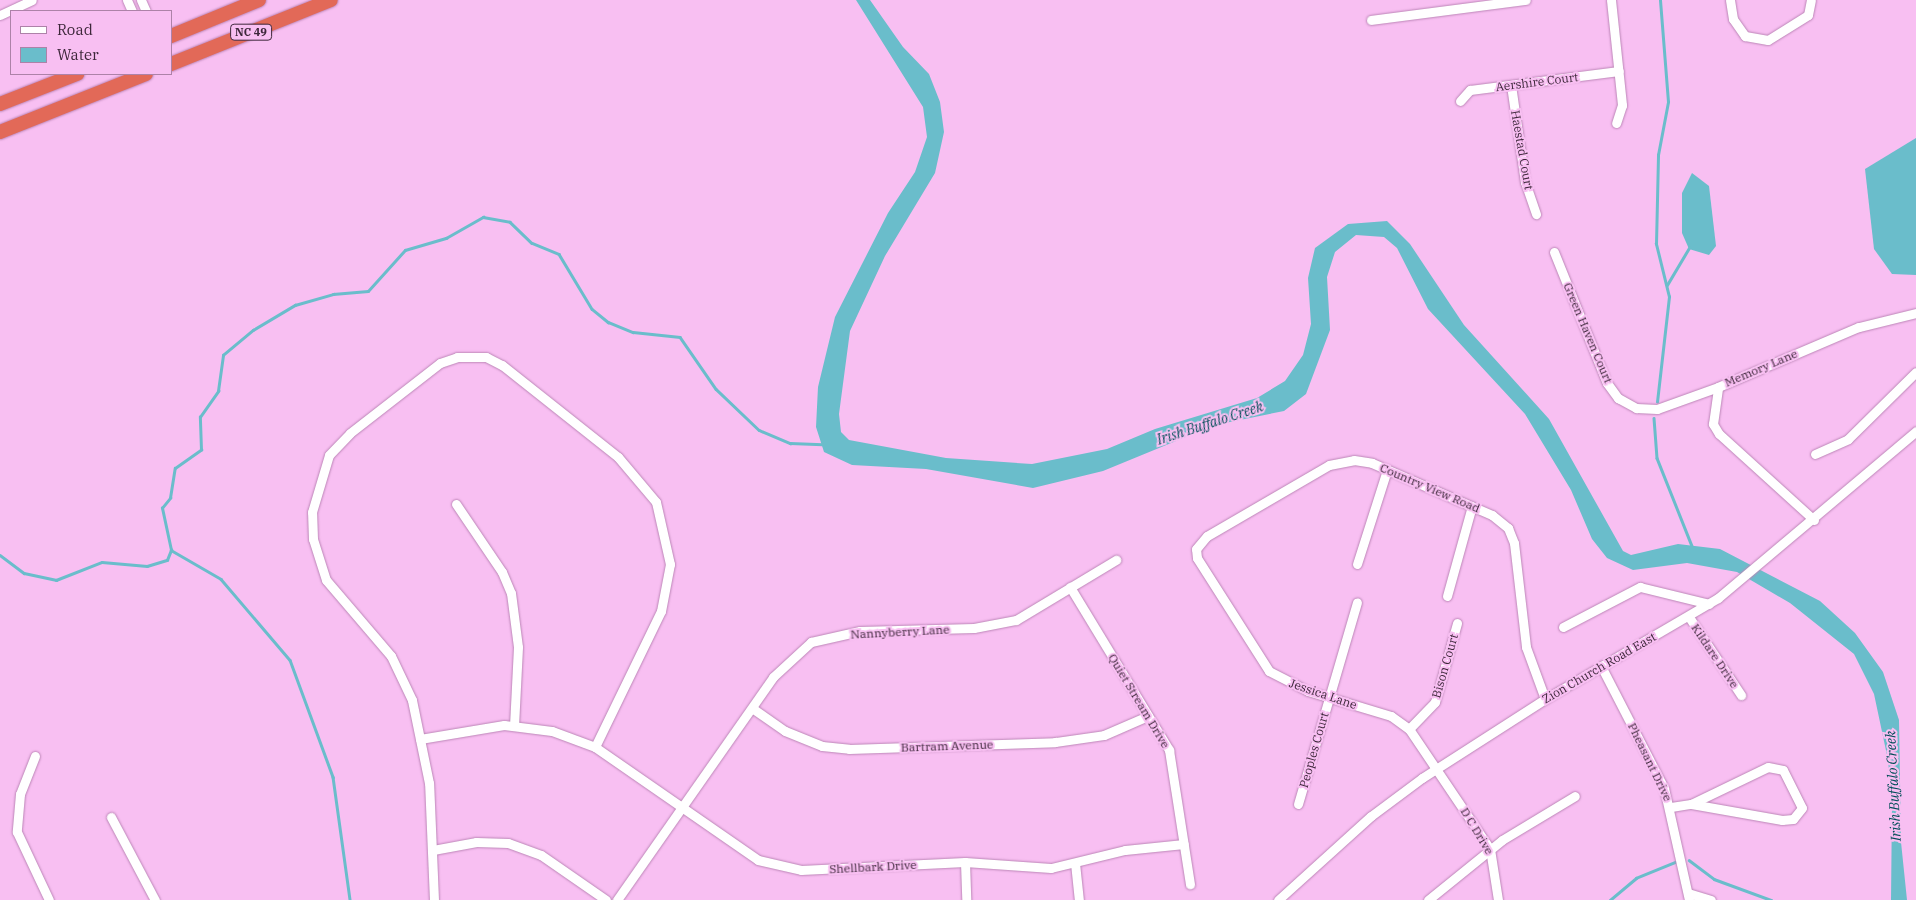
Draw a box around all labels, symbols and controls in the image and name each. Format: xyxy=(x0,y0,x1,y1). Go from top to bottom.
legend xyxy=(10,10,172,75)
text: Road xyxy=(57,20,93,39)
road number: NC 49 xyxy=(230,24,272,41)
text: Water xyxy=(57,45,99,64)
street label: Aershire Court xyxy=(1495,70,1579,94)
street label: Haestad Court xyxy=(1508,109,1536,191)
street label: Green Haven Court xyxy=(1560,281,1616,385)
street label: Memory Lane xyxy=(1722,346,1800,390)
water label: Irish Buffalo Creek xyxy=(1155,398,1265,448)
street label: Country View Road xyxy=(1378,460,1482,516)
street label: Kildare Drive xyxy=(1688,621,1742,691)
street label: Nannyberry Lane xyxy=(850,622,950,642)
street label: Zion Church Road East xyxy=(1540,630,1658,706)
street label: Bison Court xyxy=(1429,632,1461,700)
street label: Quiet Stream Drive xyxy=(1105,651,1173,751)
street label: Jessica Lane xyxy=(1287,676,1359,712)
street label: Peoples Court xyxy=(1296,711,1332,789)
street label: Pheasant Drive xyxy=(1625,720,1675,804)
water label: Irish Buffalo Creek xyxy=(1882,730,1904,842)
street label: Bartram Avenue xyxy=(901,737,993,755)
street label: D C Drive xyxy=(1457,805,1497,857)
street label: Shellbark Drive xyxy=(829,858,917,876)

